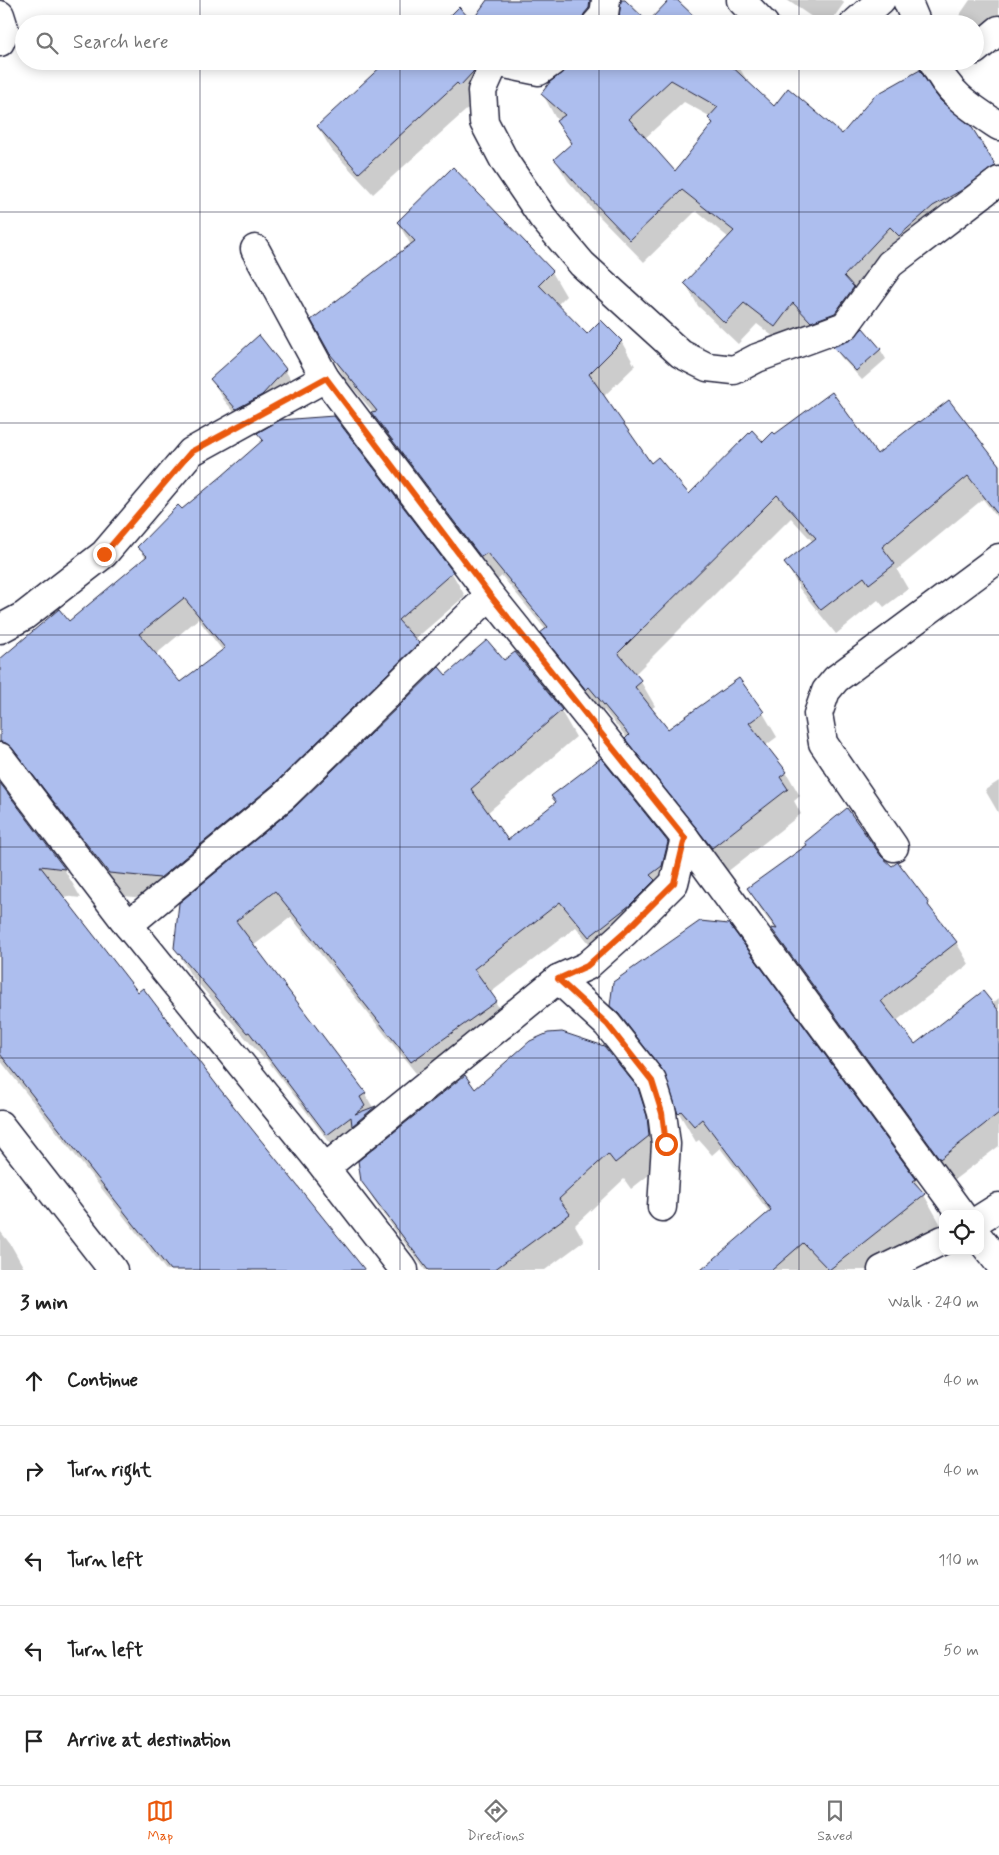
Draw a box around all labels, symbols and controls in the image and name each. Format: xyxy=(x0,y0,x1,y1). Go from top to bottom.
search box xyxy=(15,15,984,70)
icon: search xyxy=(33,29,61,57)
text: Search here xyxy=(73,30,169,55)
route end xyxy=(93,543,116,566)
route start xyxy=(655,1133,678,1156)
map controls xyxy=(939,1210,984,1255)
button: locate xyxy=(939,1210,984,1255)
text: 3 min xyxy=(20,1289,68,1317)
text: Walk · 240 m xyxy=(888,1292,979,1313)
icon: ahead xyxy=(20,1367,48,1395)
text: Continue xyxy=(67,1368,138,1393)
text: 40 m xyxy=(943,1370,979,1391)
icon: right xyxy=(20,1457,48,1485)
text: Turn right xyxy=(67,1458,151,1483)
text: 40 m xyxy=(943,1460,979,1481)
icon: left xyxy=(20,1547,48,1575)
text: Turn left xyxy=(67,1548,143,1573)
text: 110 m xyxy=(938,1550,979,1571)
icon: left xyxy=(20,1637,48,1665)
text: Turn left xyxy=(67,1638,143,1663)
text: 50 m xyxy=(943,1640,979,1661)
icon: arrive xyxy=(20,1727,48,1755)
text: Arrive at destination xyxy=(67,1728,231,1753)
tab: Map xyxy=(146,1797,174,1845)
tab: Directions xyxy=(467,1797,525,1845)
tab: Saved xyxy=(817,1797,853,1845)

